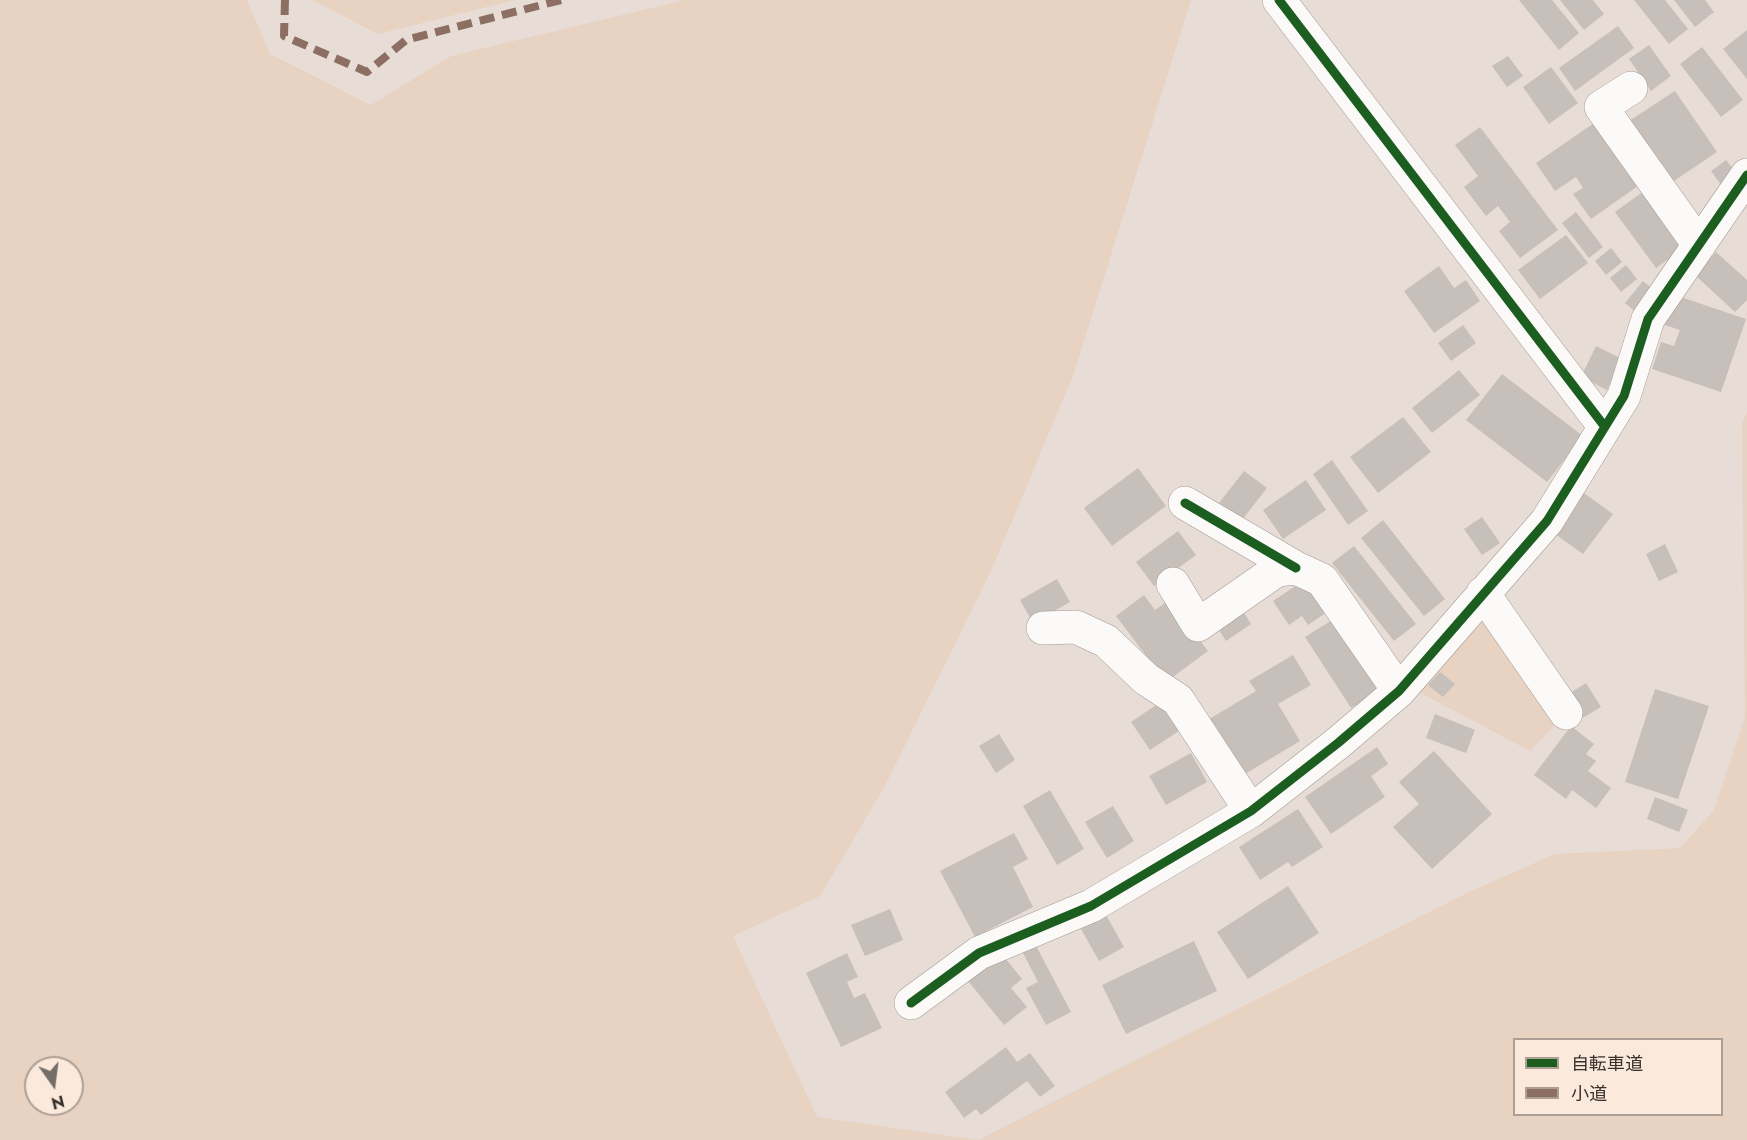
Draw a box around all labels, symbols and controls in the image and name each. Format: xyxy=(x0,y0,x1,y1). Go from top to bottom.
legend xyxy=(1513,1038,1723,1116)
text: 自転車道 xyxy=(1571,1051,1643,1077)
north arrow xyxy=(24,1056,84,1116)
text: 小道 xyxy=(1571,1081,1607,1107)
text: N xyxy=(49,1089,67,1115)

